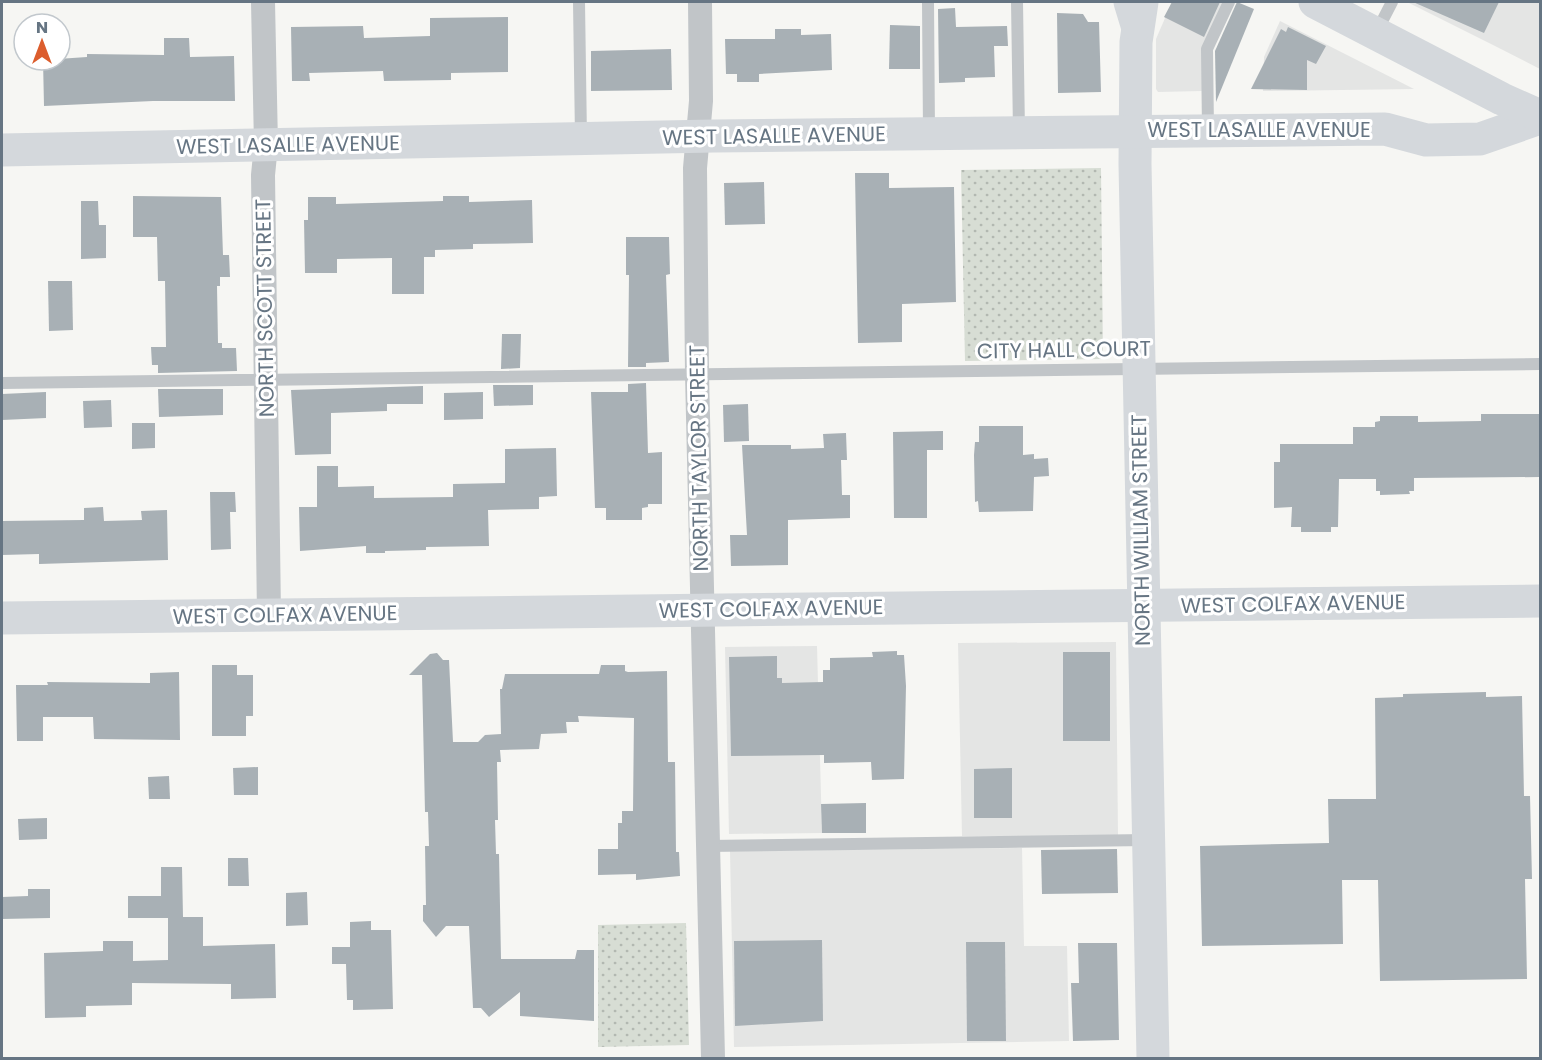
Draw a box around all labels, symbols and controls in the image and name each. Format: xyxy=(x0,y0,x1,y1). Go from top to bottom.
north arrow xyxy=(12,12,72,72)
text: N xyxy=(36,16,48,39)
street label: WEST LASALLE AVENUE xyxy=(1147,115,1371,144)
street label: WEST LASALLE AVENUE xyxy=(662,119,886,152)
street label: WEST LASALLE AVENUE xyxy=(176,128,400,161)
street label: NORTH SCOTT STREET xyxy=(248,199,281,417)
street label: CITY HALL COURT xyxy=(977,333,1151,366)
street label: NORTH TAYLOR STREET xyxy=(682,344,715,572)
street label: NORTH WILLIAM STREET xyxy=(1124,414,1157,646)
street label: WEST COLFAX AVENUE xyxy=(1180,587,1406,620)
street label: WEST COLFAX AVENUE xyxy=(658,592,884,625)
street label: WEST COLFAX AVENUE xyxy=(172,598,398,631)

